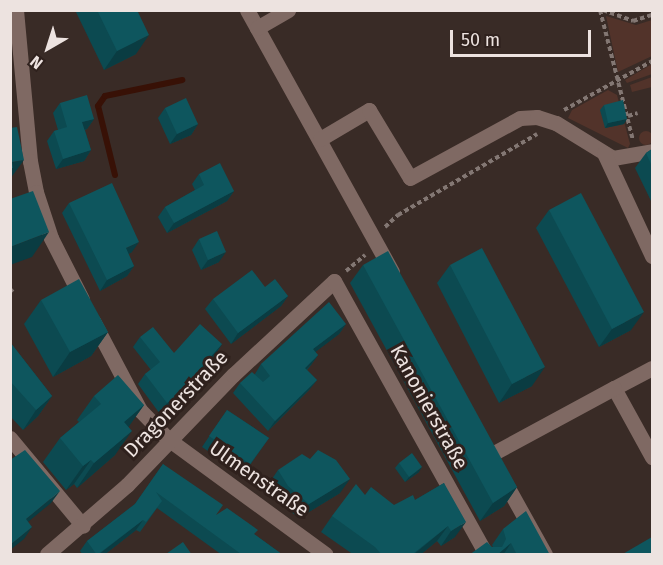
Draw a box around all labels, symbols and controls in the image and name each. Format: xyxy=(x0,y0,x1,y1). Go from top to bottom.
north arrow xyxy=(18,18,78,78)
scale bar xyxy=(453,18,594,56)
text: 50 m xyxy=(461,29,500,51)
text: N xyxy=(26,52,46,73)
street label: Kanonierstraße xyxy=(385,340,473,474)
street label: Dragonerstraße xyxy=(119,345,233,463)
street label: Ulmenstraße xyxy=(205,436,313,522)

